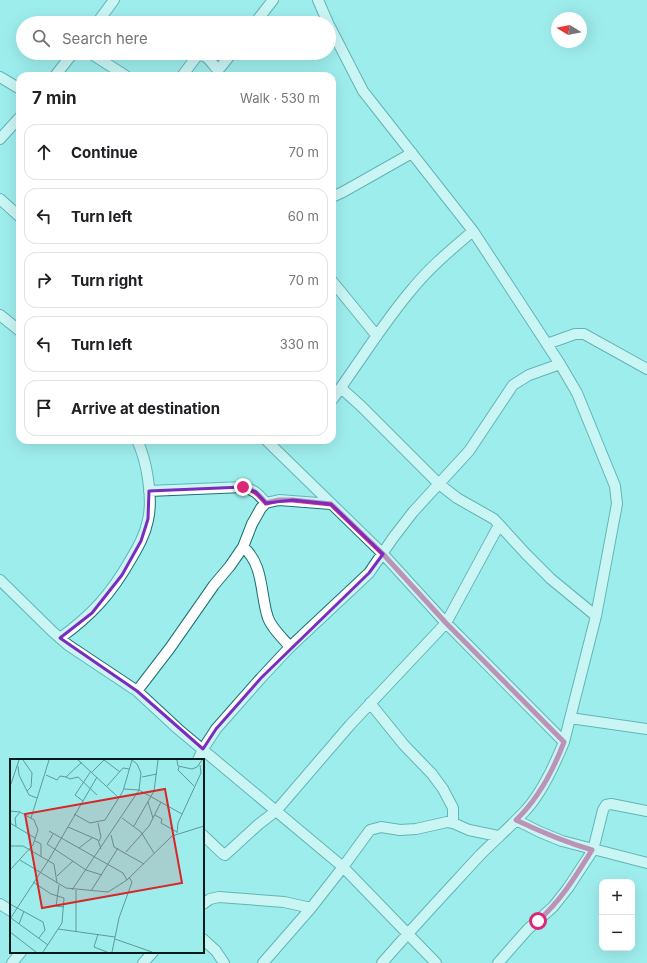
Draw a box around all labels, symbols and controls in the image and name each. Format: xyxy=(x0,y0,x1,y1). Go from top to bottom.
north arrow xyxy=(551,12,587,48)
search box xyxy=(16,16,336,60)
icon: search xyxy=(30,27,52,49)
text: Search here xyxy=(62,29,148,48)
text: 7 min xyxy=(32,88,77,108)
text: Walk · 530 m xyxy=(240,90,320,106)
icon: ahead xyxy=(33,141,55,163)
text: Continue xyxy=(71,143,138,162)
text: 70 m xyxy=(289,144,319,160)
icon: left xyxy=(33,205,55,227)
text: Turn left xyxy=(71,207,132,226)
text: 60 m xyxy=(288,208,319,224)
icon: right xyxy=(33,269,55,291)
text: Turn right xyxy=(71,271,143,290)
text: 70 m xyxy=(289,272,319,288)
icon: left xyxy=(33,333,55,355)
text: Turn left xyxy=(71,335,132,354)
text: 330 m xyxy=(280,336,319,352)
icon: arrive xyxy=(33,397,55,419)
text: Arrive at destination xyxy=(71,399,220,418)
route end xyxy=(234,478,252,496)
inset map xyxy=(10,759,204,953)
map controls xyxy=(599,879,635,951)
button: + xyxy=(599,879,635,915)
route start xyxy=(529,912,547,930)
button: − xyxy=(599,915,635,951)

